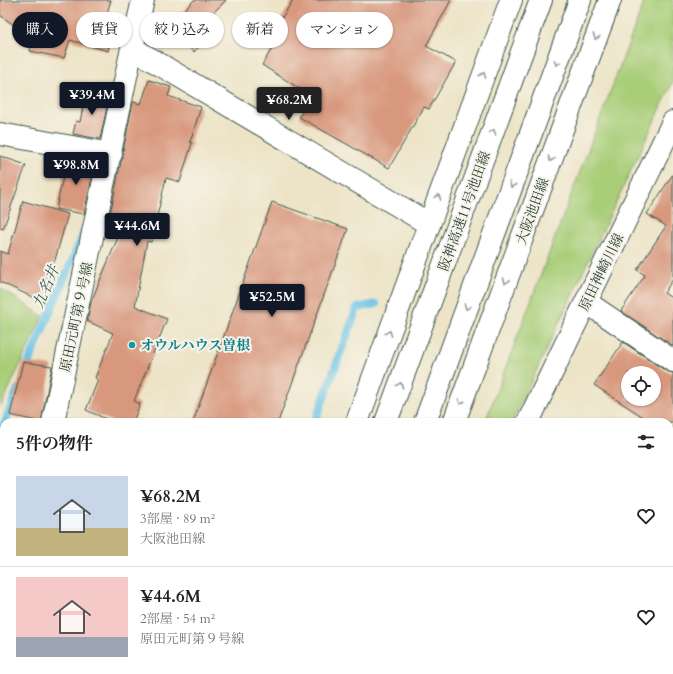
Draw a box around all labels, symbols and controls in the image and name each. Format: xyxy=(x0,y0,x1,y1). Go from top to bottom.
chip: 購入 xyxy=(12,12,68,48)
chip: 賃貸 xyxy=(76,12,132,48)
chip: 絞り込み xyxy=(140,12,224,48)
chip: 新着 xyxy=(232,12,288,48)
chip: マンション xyxy=(296,12,393,48)
one-way arrow xyxy=(593,33,601,40)
one-way arrow xyxy=(553,59,561,66)
one-way arrow xyxy=(479,72,487,79)
pin: ¥39.4M xyxy=(59,82,125,116)
text: ¥39.4M xyxy=(69,86,115,104)
pin: ¥68.2M xyxy=(256,87,322,121)
text: ¥68.2M xyxy=(266,91,312,109)
one-way arrow xyxy=(488,129,496,136)
street label: 阪神高速11号池田線 xyxy=(434,149,495,274)
pin: ¥98.8M xyxy=(43,152,109,186)
one-way arrow xyxy=(548,155,556,162)
text: ¥98.8M xyxy=(53,156,99,174)
street label: 大阪池田線 xyxy=(512,175,553,247)
one-way arrow xyxy=(508,181,516,188)
one-way arrow xyxy=(434,194,442,201)
pin: ¥44.6M xyxy=(104,213,170,247)
text: ¥44.6M xyxy=(114,217,160,235)
street label: 原田神崎川線 xyxy=(574,230,628,314)
street label: 原田元町第９号線 xyxy=(56,260,97,374)
water label: 九名井 xyxy=(28,261,65,312)
one-way arrow xyxy=(503,277,511,284)
pin: ¥52.5M xyxy=(239,284,305,318)
text: ¥52.5M xyxy=(249,288,295,306)
one-way arrow xyxy=(464,303,472,310)
one-way arrow xyxy=(385,329,393,336)
place label: オウルハウス曽根 xyxy=(140,336,250,355)
marker: オウルハウス曽根 xyxy=(127,340,137,350)
map controls xyxy=(621,366,661,406)
button: locate xyxy=(621,366,661,406)
one-way arrow xyxy=(395,382,403,389)
one-way arrow xyxy=(458,399,466,406)
icon: filters xyxy=(635,431,657,453)
text: 5件の物件 xyxy=(16,432,93,455)
text: ¥68.2M xyxy=(140,485,201,508)
icon: home xyxy=(48,492,96,540)
icon: heart xyxy=(635,505,657,527)
text: 3部屋 · 89 m² xyxy=(140,510,215,528)
text: 大阪池田線 xyxy=(140,530,205,548)
text: ¥44.6M xyxy=(140,585,201,608)
icon: home xyxy=(48,593,96,641)
icon: heart xyxy=(635,606,657,628)
text: 2部屋 · 54 m² xyxy=(140,610,215,628)
text: 原田元町第９号線 xyxy=(140,630,244,648)

